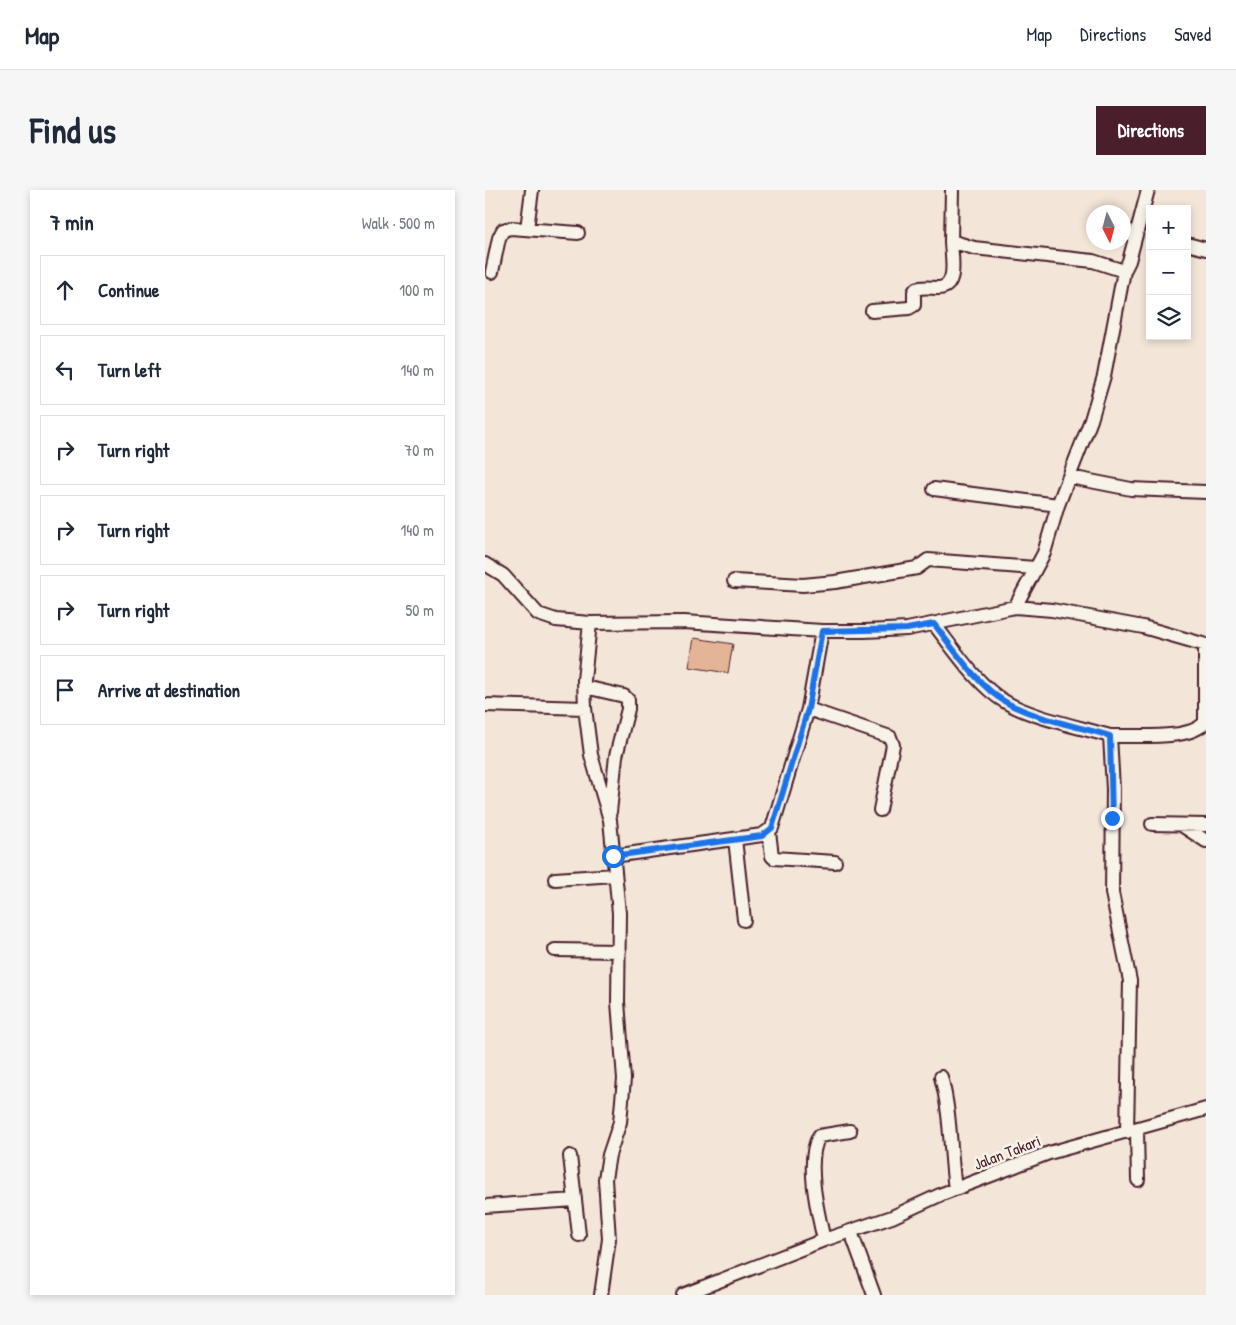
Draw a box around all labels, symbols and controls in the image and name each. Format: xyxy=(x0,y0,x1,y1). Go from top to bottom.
text: Map xyxy=(25,19,59,51)
text: Map xyxy=(1027,22,1052,47)
text: Directions xyxy=(1080,22,1146,47)
text: Saved xyxy=(1174,22,1211,47)
button: Directions xyxy=(1096,106,1206,155)
text: Find us xyxy=(30,107,116,154)
north arrow xyxy=(1086,205,1131,250)
map controls xyxy=(1146,205,1191,340)
button: + xyxy=(1146,205,1191,250)
text: 7 min xyxy=(50,208,94,237)
text: Walk · 500 m xyxy=(362,212,435,234)
button: − xyxy=(1146,250,1191,295)
icon: ahead xyxy=(51,276,79,304)
text: Continue xyxy=(98,277,159,303)
text: 100 m xyxy=(399,279,434,301)
button: layers xyxy=(1146,295,1191,340)
icon: left xyxy=(51,356,79,384)
text: Turn left xyxy=(98,357,161,383)
text: 140 m xyxy=(400,359,434,381)
icon: right xyxy=(51,436,79,464)
text: Turn right xyxy=(98,437,169,463)
text: 70 m xyxy=(404,439,434,461)
icon: right xyxy=(51,516,79,544)
text: Turn right xyxy=(98,517,169,543)
text: 140 m xyxy=(400,519,434,541)
icon: right xyxy=(51,596,79,624)
text: Turn right xyxy=(98,597,169,623)
text: 50 m xyxy=(406,599,434,621)
icon: arrive xyxy=(51,676,79,704)
text: Arrive at destination xyxy=(98,677,240,703)
route end xyxy=(1101,807,1124,830)
route start xyxy=(602,845,625,868)
street label: Jalan Takari xyxy=(970,1129,1044,1175)

